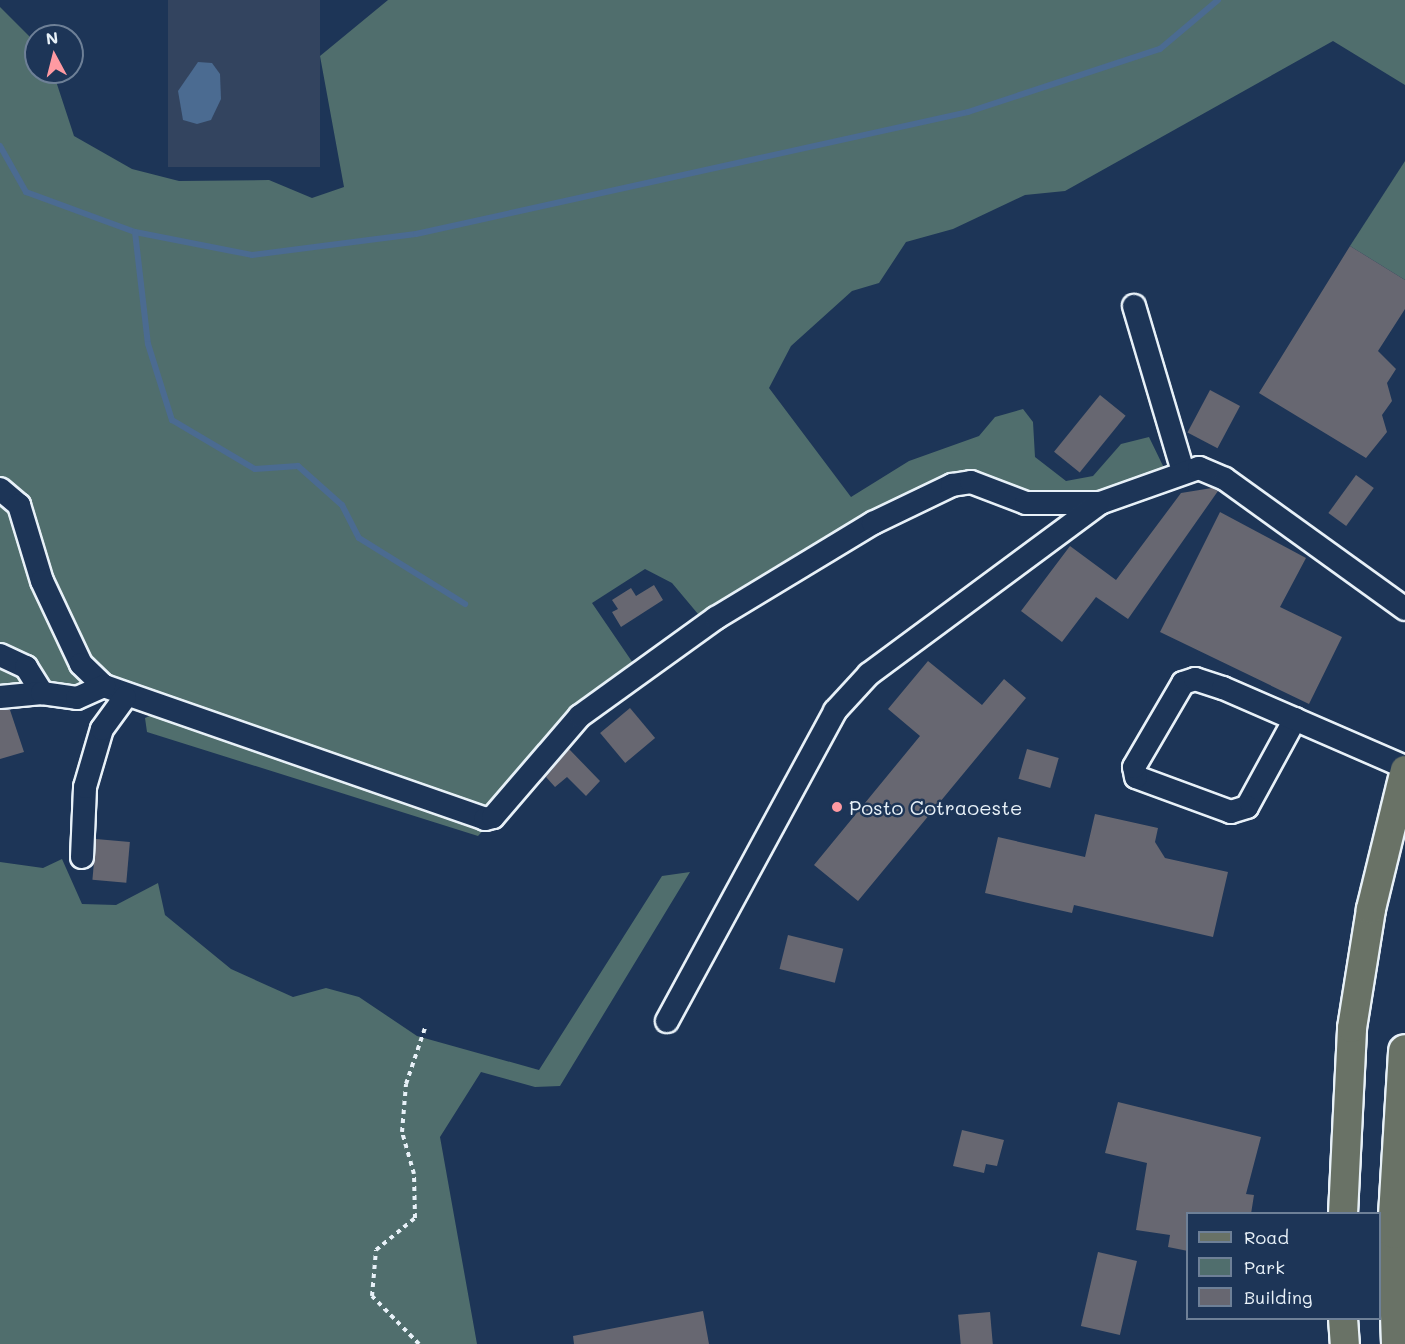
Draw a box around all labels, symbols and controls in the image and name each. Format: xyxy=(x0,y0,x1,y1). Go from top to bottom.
north arrow xyxy=(24,24,84,84)
text: N xyxy=(45,26,59,49)
place label: Posto Cotraoeste xyxy=(849,795,1022,819)
marker: Posto Cotraoeste xyxy=(830,800,844,814)
legend xyxy=(1186,1212,1381,1320)
text: Road xyxy=(1244,1225,1289,1249)
text: Park xyxy=(1244,1255,1285,1279)
text: Building xyxy=(1244,1285,1312,1309)

